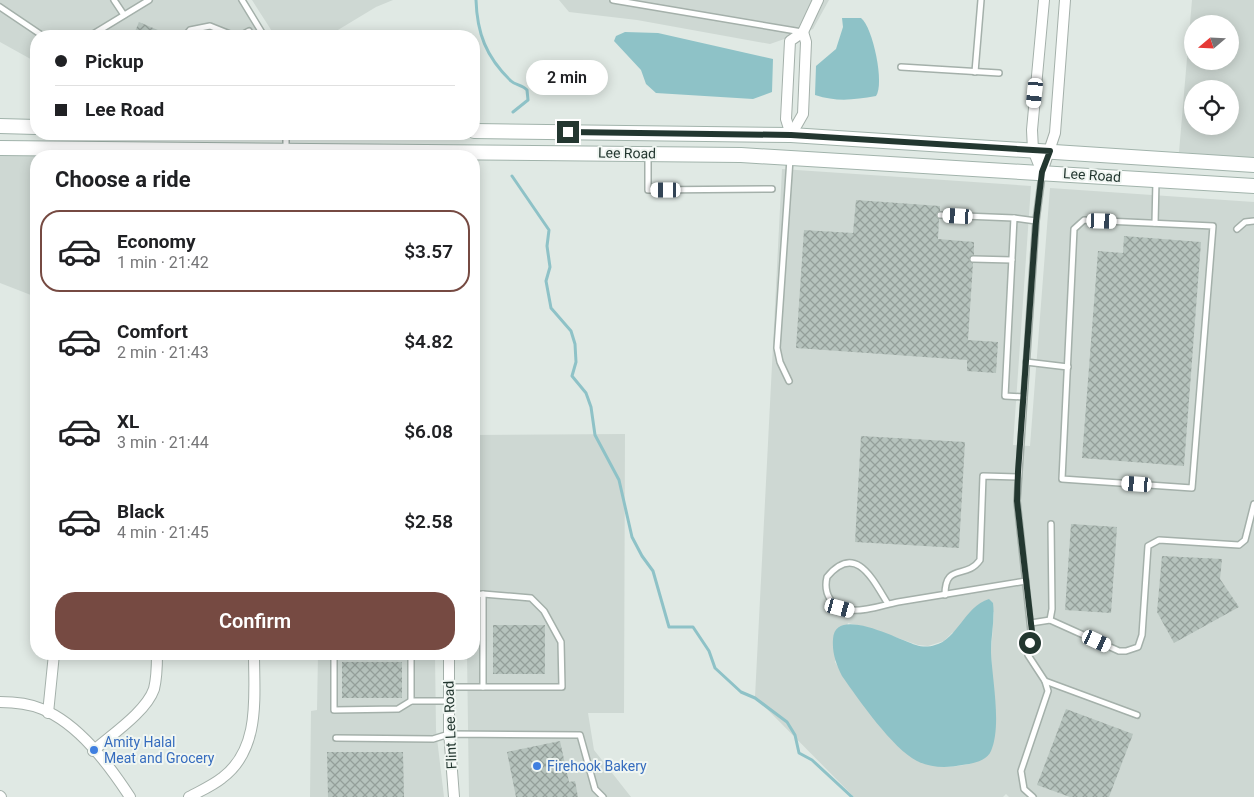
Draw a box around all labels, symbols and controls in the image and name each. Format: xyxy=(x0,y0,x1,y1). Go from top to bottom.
north arrow xyxy=(1184,15,1239,70)
map controls xyxy=(1184,15,1239,135)
text: Pickup xyxy=(85,50,144,73)
callout: 2 min xyxy=(527,59,609,94)
text: 2 min xyxy=(547,68,587,87)
car xyxy=(1025,77,1044,109)
button: locate xyxy=(1184,80,1239,135)
text: Lee Road xyxy=(85,98,164,121)
route end xyxy=(557,121,579,143)
street label: Lee Road xyxy=(598,144,656,162)
street label: Lee Road xyxy=(1063,165,1121,185)
text: Choose a ride xyxy=(55,167,191,192)
car xyxy=(651,183,681,198)
car xyxy=(942,208,973,224)
car xyxy=(1086,213,1117,229)
icon: car xyxy=(57,229,102,274)
text: Economy xyxy=(117,230,196,253)
text: $3.57 xyxy=(404,240,453,263)
text: 1 min · 21:42 xyxy=(117,253,209,272)
icon: car xyxy=(57,319,102,364)
text: Comfort xyxy=(117,320,188,343)
text: $4.82 xyxy=(404,330,453,353)
text: 2 min · 21:43 xyxy=(117,343,209,362)
icon: car xyxy=(57,409,102,454)
text: XL xyxy=(117,410,139,433)
text: $6.08 xyxy=(404,420,453,443)
text: 3 min · 21:44 xyxy=(117,433,209,452)
car xyxy=(1121,475,1152,493)
icon: car xyxy=(57,499,102,544)
text: Black xyxy=(117,500,164,523)
text: $2.58 xyxy=(404,510,453,533)
text: 4 min · 21:45 xyxy=(117,523,209,542)
button: Confirm xyxy=(55,592,455,650)
car xyxy=(823,597,856,619)
car xyxy=(1080,628,1113,654)
route start xyxy=(1019,632,1041,654)
street label: Flint Lee Road xyxy=(440,681,460,769)
place label: Amity Halal Meat and Grocery xyxy=(104,734,215,766)
marker: Amity Halal Meat and Grocery xyxy=(88,744,100,756)
place label: Firehook Bakery xyxy=(547,758,647,774)
marker: Firehook Bakery xyxy=(531,760,543,772)

